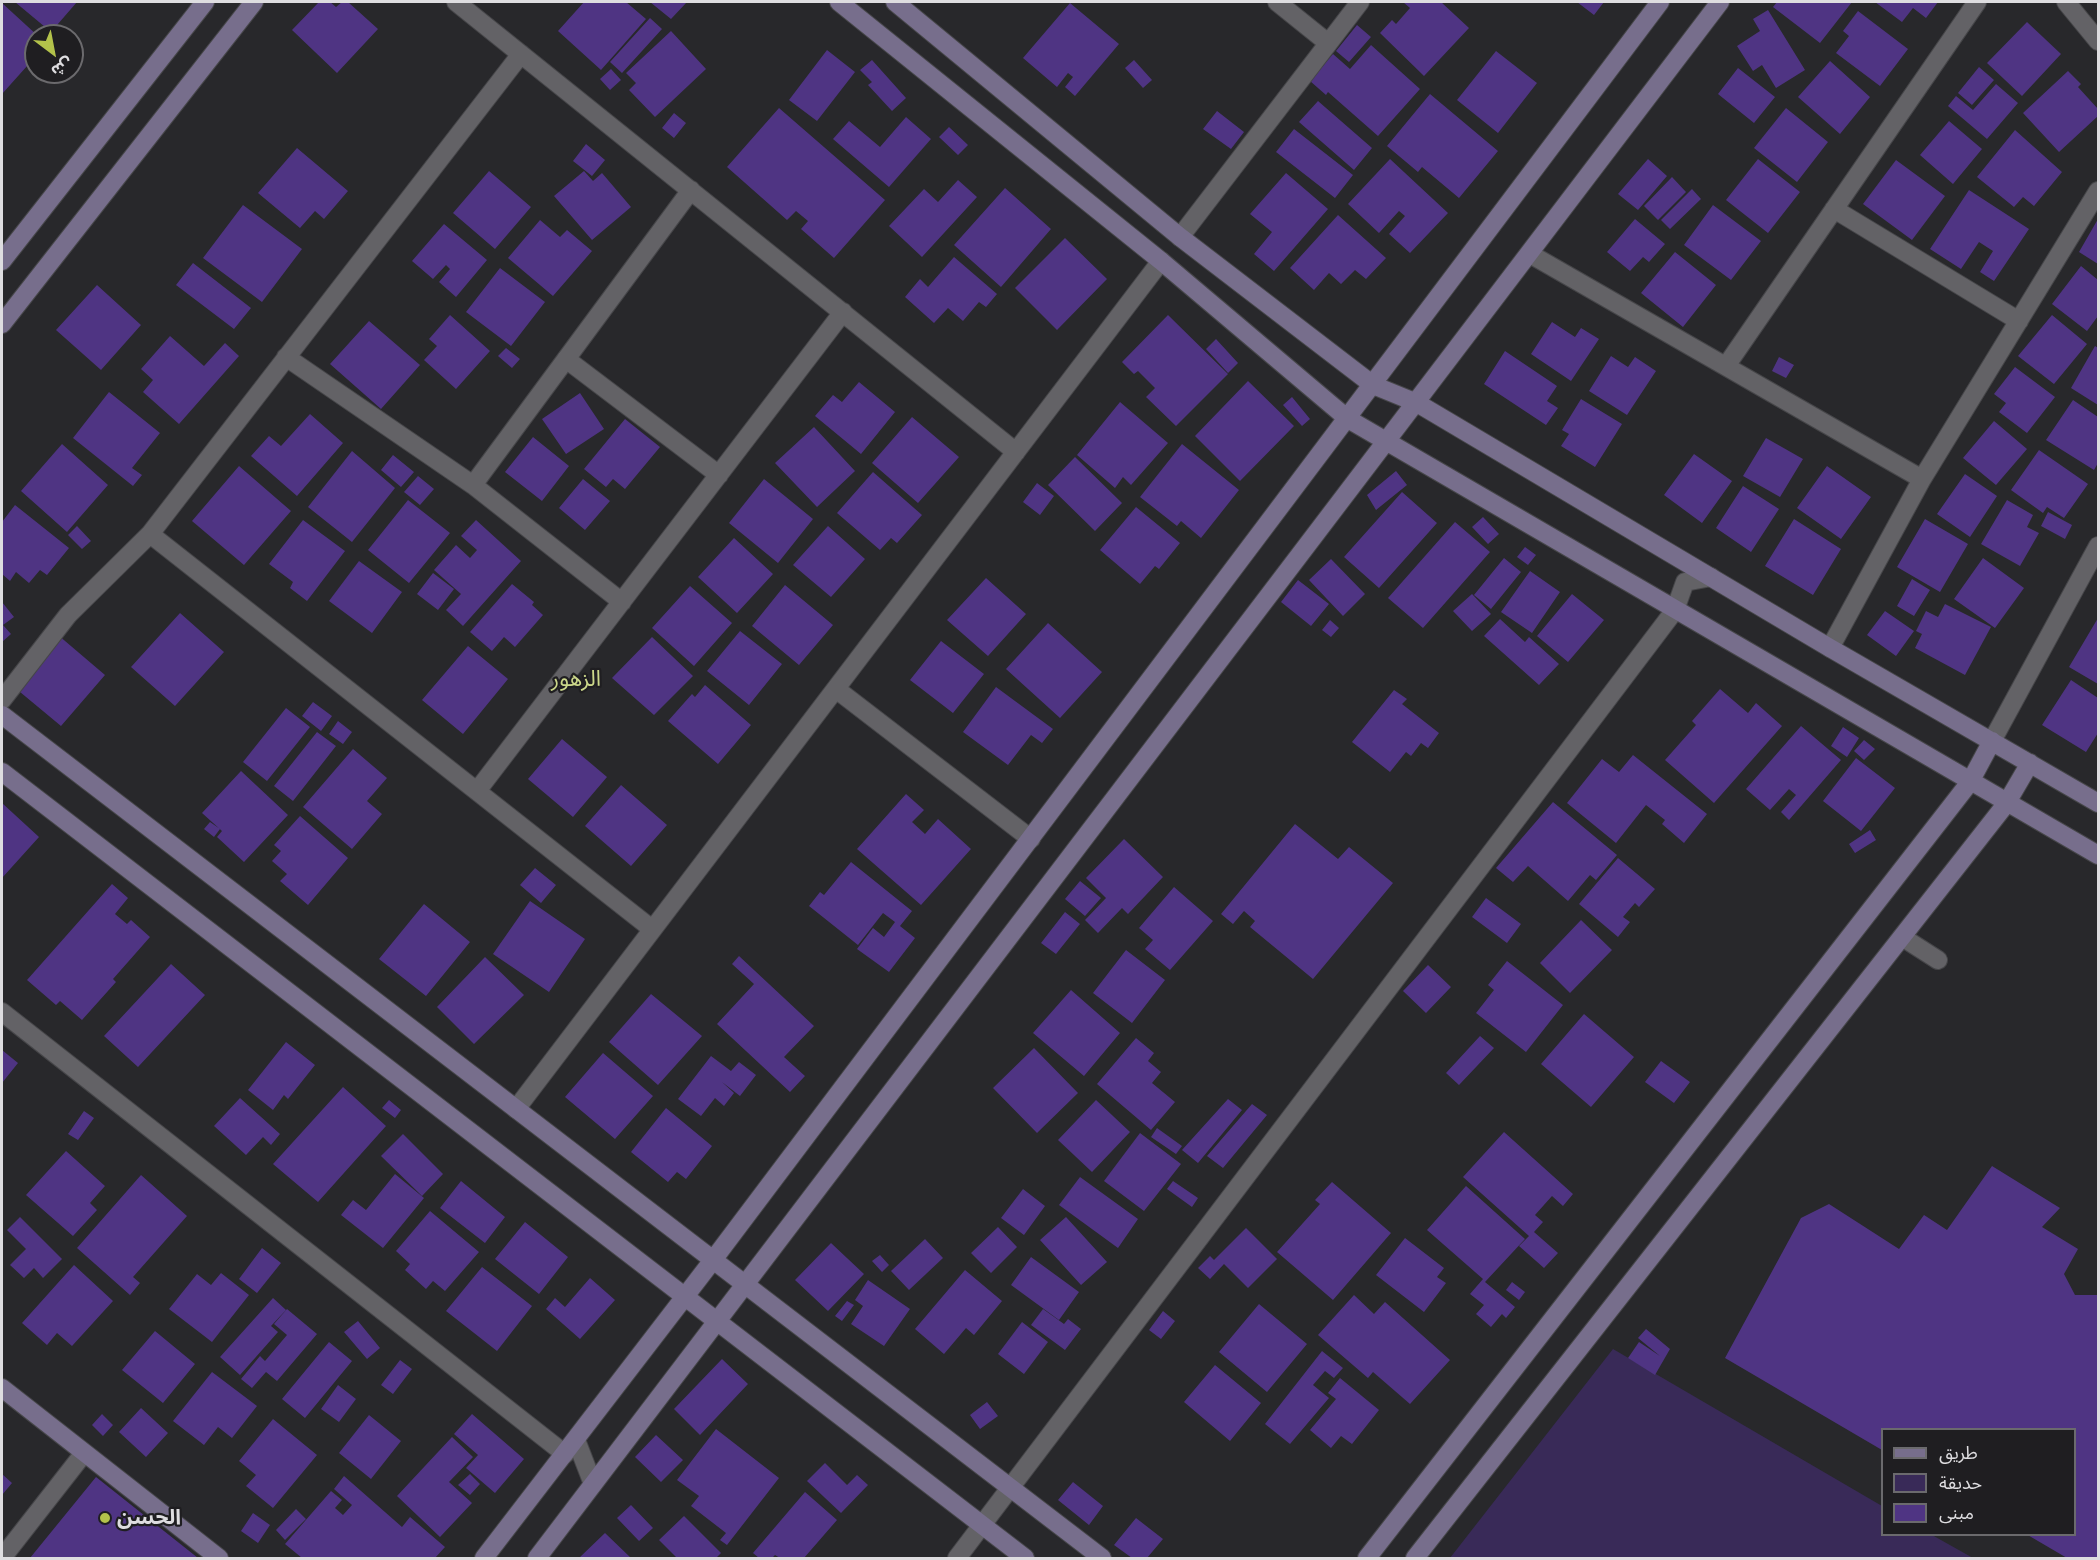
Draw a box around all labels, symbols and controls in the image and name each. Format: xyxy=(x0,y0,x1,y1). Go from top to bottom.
north arrow xyxy=(24,24,84,84)
text: ش xyxy=(48,53,77,82)
district label: الزهور xyxy=(551,667,601,693)
legend xyxy=(1881,1428,2076,1536)
text: طريق xyxy=(1939,1441,1978,1464)
text: حديقة xyxy=(1939,1471,1982,1494)
text: مبنى xyxy=(1939,1501,1974,1524)
place label: الحسن xyxy=(117,1505,181,1531)
marker: الحسن xyxy=(98,1511,112,1525)

